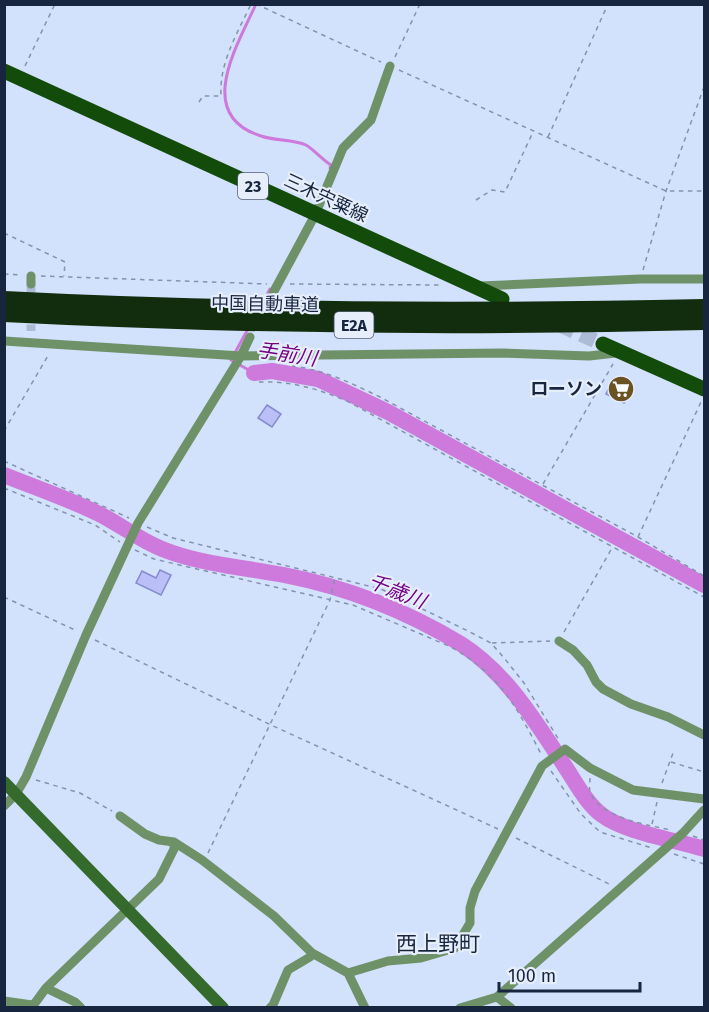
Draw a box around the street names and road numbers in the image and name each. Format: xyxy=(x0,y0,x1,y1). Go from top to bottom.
street label: 三木宍粟線 xyxy=(281,169,371,227)
road number: 23 xyxy=(238,173,268,199)
street label: 中国自動車道 xyxy=(211,292,319,316)
road number: E2A xyxy=(334,312,374,338)

